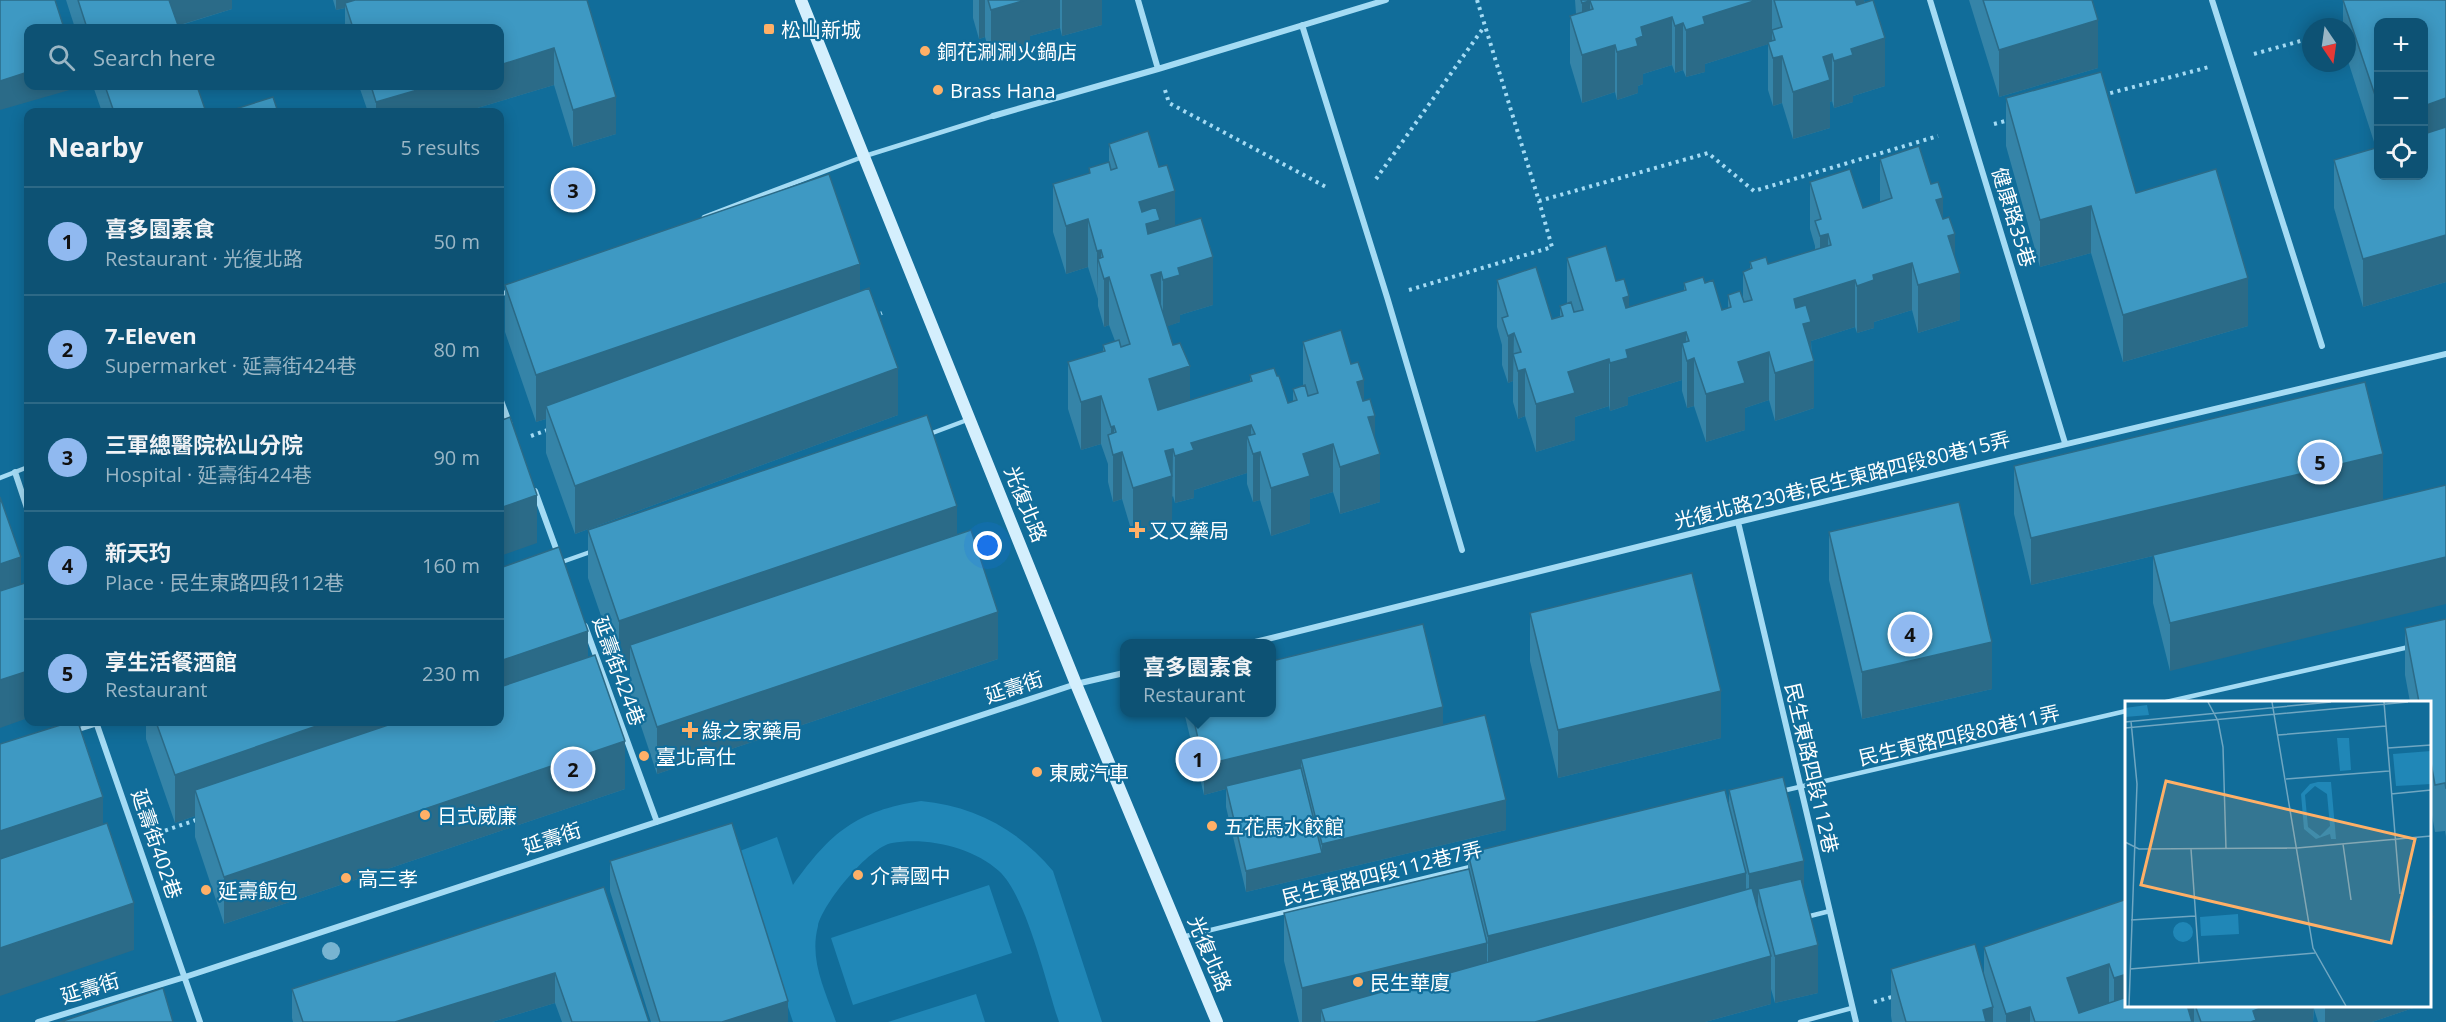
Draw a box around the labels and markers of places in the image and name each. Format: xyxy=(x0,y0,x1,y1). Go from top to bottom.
place label: 松山新城 xyxy=(781,16,861,43)
marker: 松山新城 xyxy=(762,22,776,36)
place label: 銅花涮涮火鍋店 xyxy=(937,38,1077,65)
marker: 銅花涮涮火鍋店 xyxy=(918,44,932,58)
place label: Brass Hana xyxy=(950,77,1056,104)
marker: Brass Hana xyxy=(931,83,945,97)
pin: 3 xyxy=(554,168,592,213)
pin: 5 xyxy=(2300,440,2340,484)
place label: 又又藥局 xyxy=(1149,517,1229,544)
marker: 又又藥局 xyxy=(1130,523,1144,537)
pin: 4 xyxy=(1890,612,1930,656)
place label: 綠之家藥局 xyxy=(702,717,802,744)
marker: 綠之家藥局 xyxy=(683,723,697,737)
pin: 1 xyxy=(1178,736,1218,782)
place label: 臺北高仕 xyxy=(656,743,736,770)
pin: 2 xyxy=(554,746,592,792)
marker: 臺北高仕 xyxy=(637,749,651,763)
place label: 東威汽車 xyxy=(1049,759,1129,786)
marker: 東威汽車 xyxy=(1030,765,1044,779)
place label: 日式威廉 xyxy=(437,802,517,829)
marker: 日式威廉 xyxy=(418,808,432,822)
place label: 五花馬水餃館 xyxy=(1224,813,1344,840)
marker: 五花馬水餃館 xyxy=(1205,819,1219,833)
place label: 介壽國中 xyxy=(870,862,950,889)
place label: 高三孝 xyxy=(358,865,418,892)
marker: 介壽國中 xyxy=(851,868,865,882)
marker: 高三孝 xyxy=(339,871,353,885)
place label: 延壽飯包 xyxy=(218,877,298,904)
marker: 延壽飯包 xyxy=(199,883,213,897)
place label: 民生華廈 xyxy=(1370,969,1450,996)
marker: 民生華廈 xyxy=(1351,975,1365,989)

